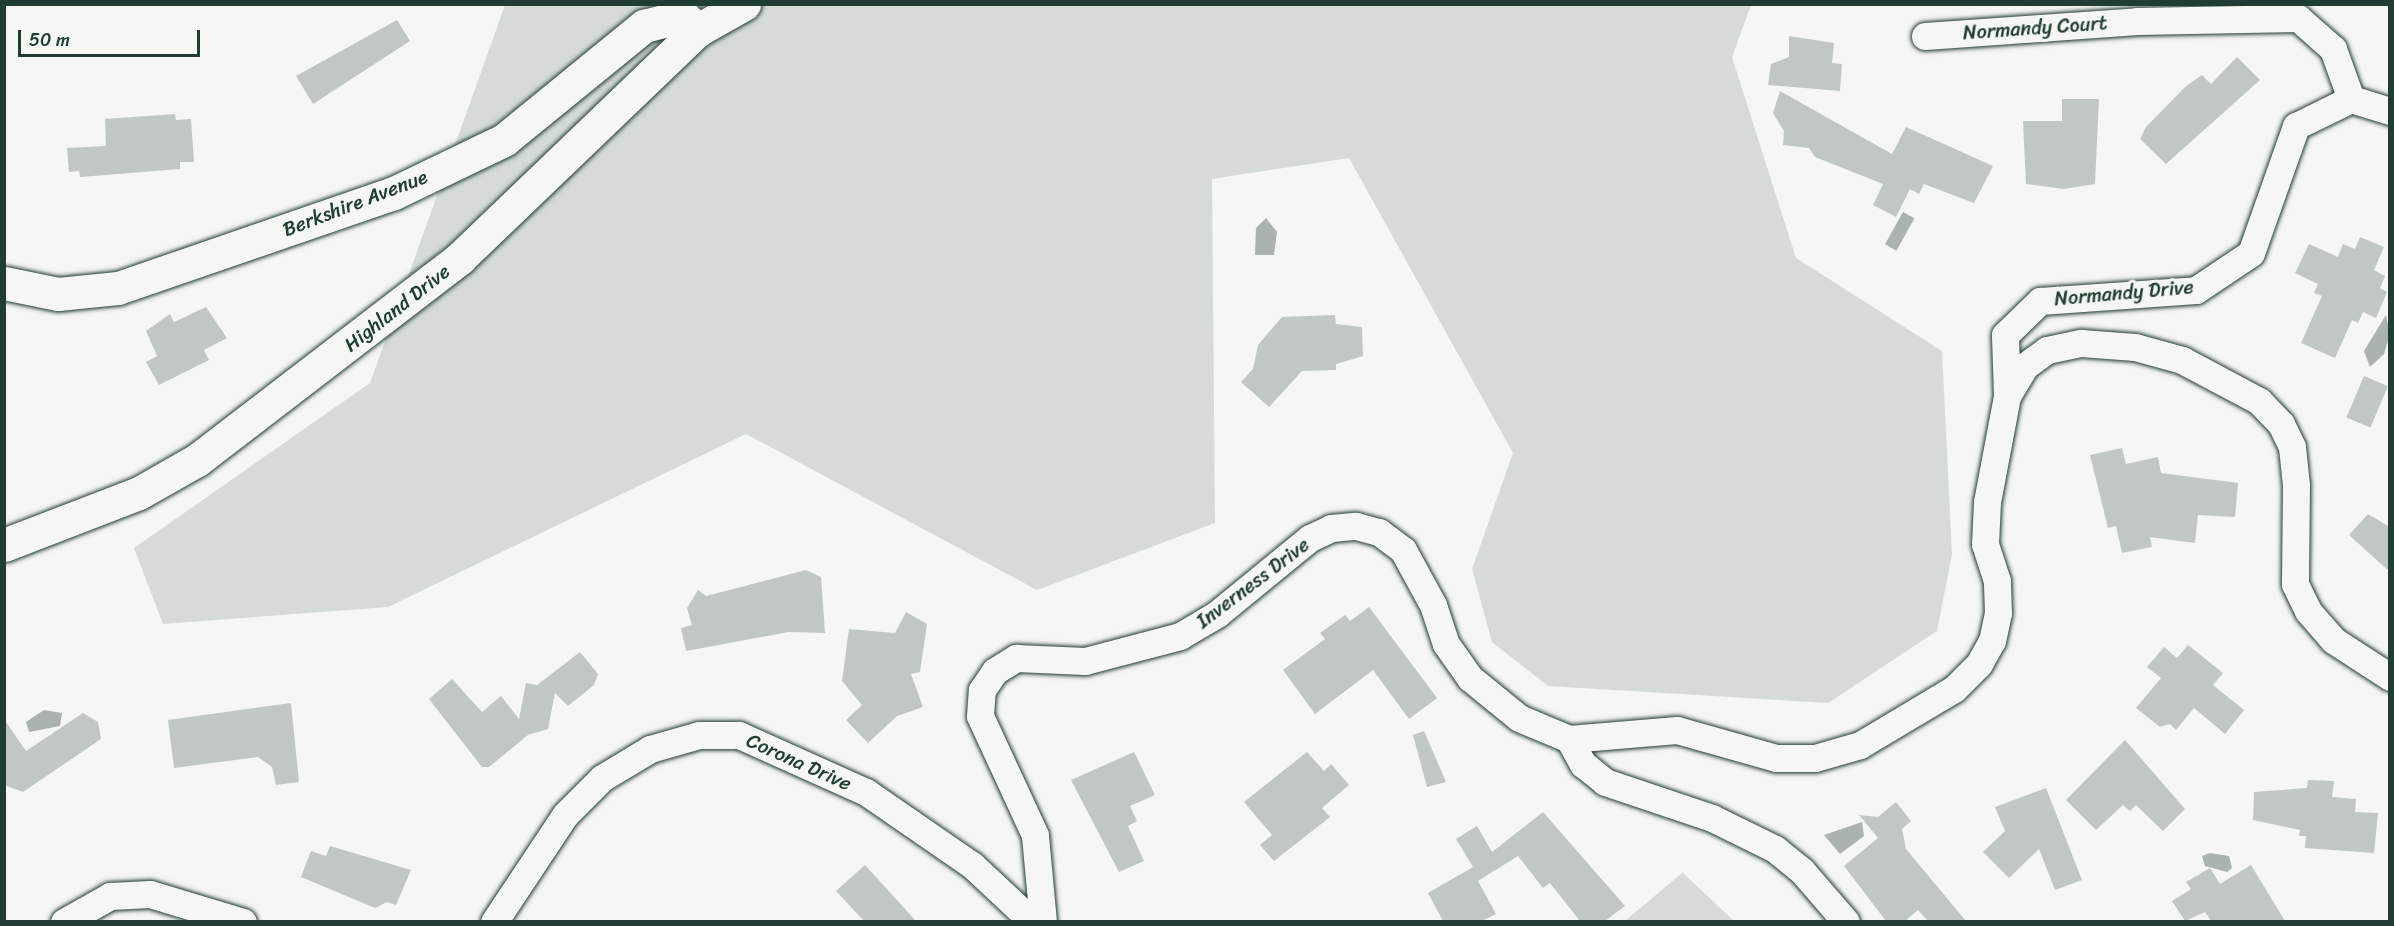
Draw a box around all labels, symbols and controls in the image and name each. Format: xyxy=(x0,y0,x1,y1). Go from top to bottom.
street label: Normandy Court xyxy=(1962,11,2108,45)
scale bar xyxy=(21,18,202,56)
text: 50 m xyxy=(29,24,70,56)
street label: Berkshire Avenue xyxy=(279,164,431,242)
street label: Highland Drive xyxy=(339,259,455,357)
street label: Normandy Drive xyxy=(2053,275,2195,311)
street label: Inverness Drive xyxy=(1192,533,1314,633)
street label: Corona Drive xyxy=(743,728,855,796)

